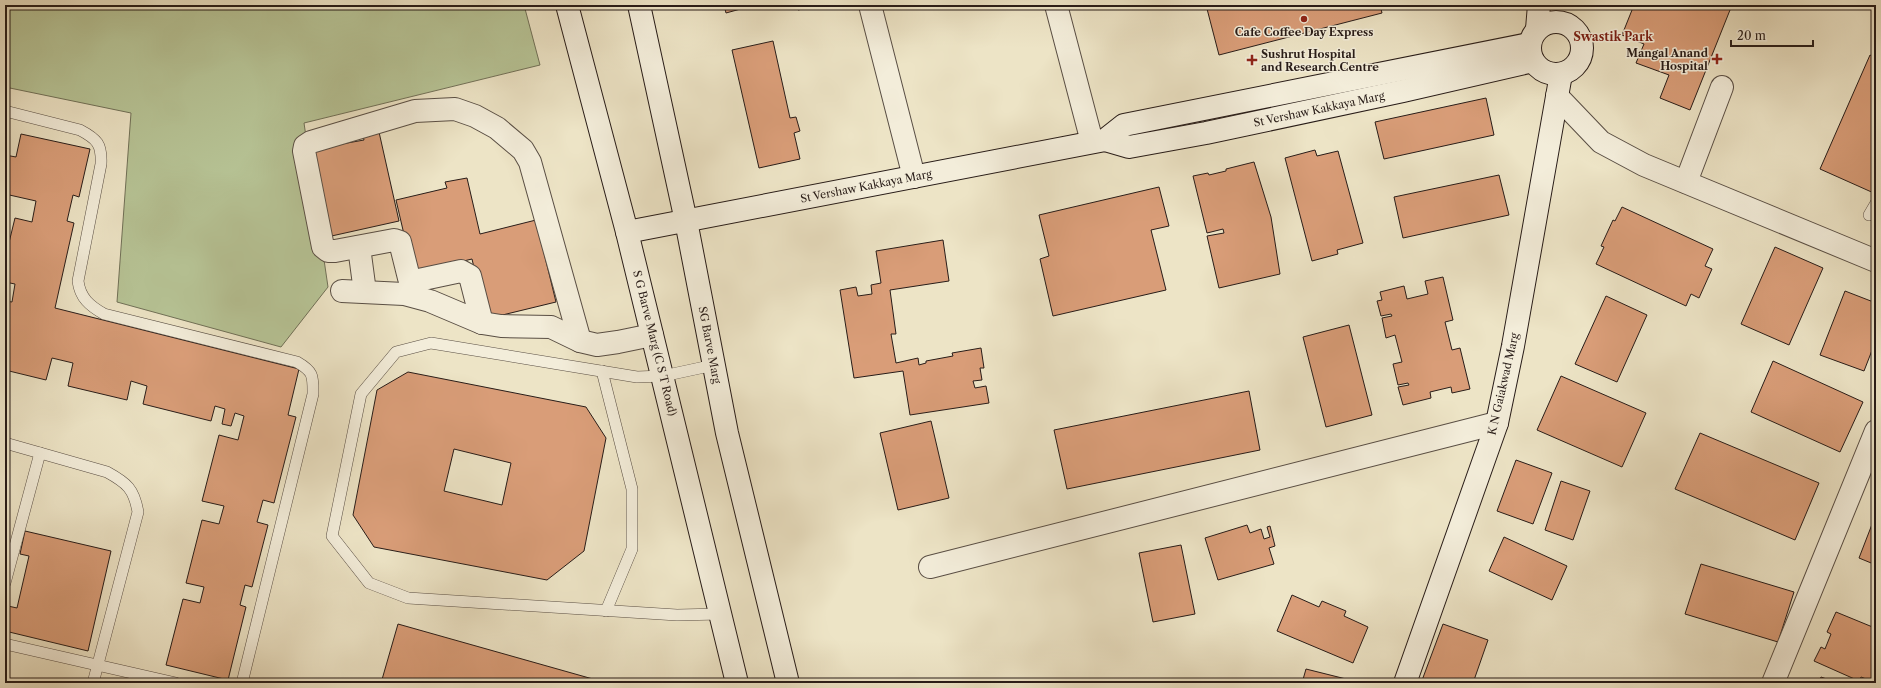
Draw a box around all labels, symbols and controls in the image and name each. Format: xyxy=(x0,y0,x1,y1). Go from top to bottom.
marker: Cafe Coffee Day Express xyxy=(1299,14,1309,24)
scale bar xyxy=(1731,22,1813,48)
place label: Cafe Coffee Day Express xyxy=(1235,25,1373,39)
text: 20 m xyxy=(1737,28,1766,43)
district label: Swastik Park xyxy=(1573,29,1654,44)
place label: Mangal Anand Hospital xyxy=(1626,46,1709,73)
place label: Sushrut Hospital and Research Centre xyxy=(1261,47,1379,74)
marker: Mangal Anand Hospital xyxy=(1711,53,1723,65)
marker: Sushrut Hospital and Research Centre xyxy=(1246,54,1258,66)
street label: St Vershaw Kakkaya Marg xyxy=(1252,88,1386,130)
street label: St Vershaw Kakkaya Marg xyxy=(799,166,933,206)
street label: S G Barve Marg (C S T Road) xyxy=(630,269,680,417)
street label: SG Barve Marg xyxy=(696,305,724,385)
street label: K N Gaiakwad Marg xyxy=(1484,331,1522,437)

